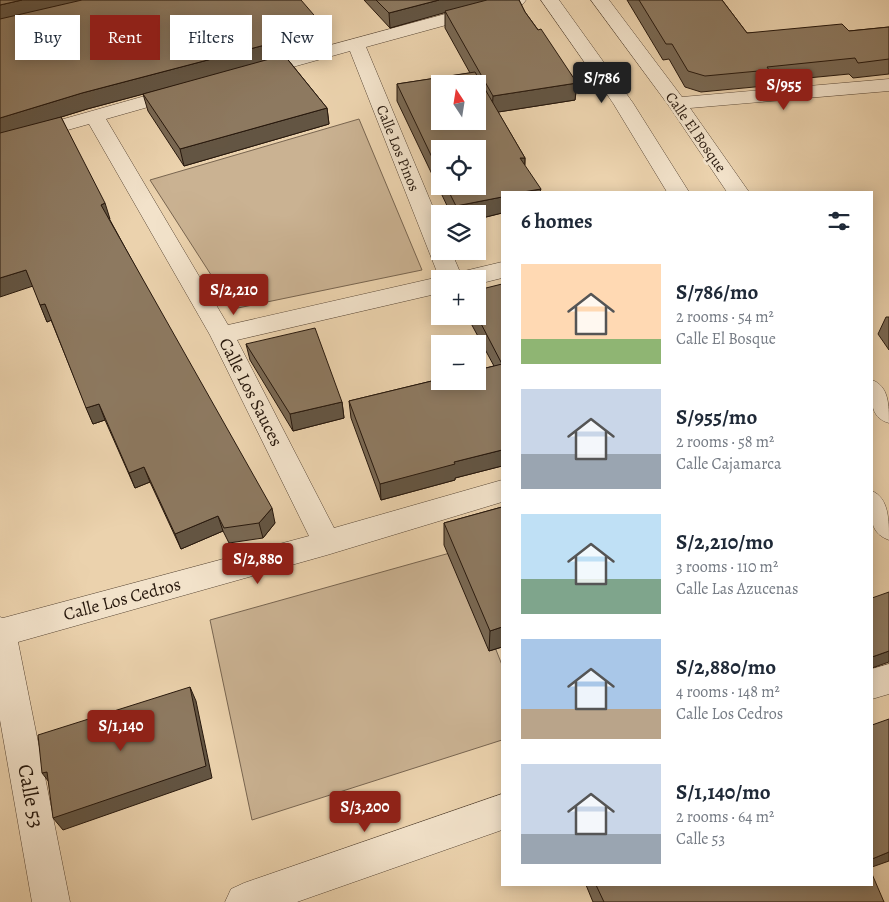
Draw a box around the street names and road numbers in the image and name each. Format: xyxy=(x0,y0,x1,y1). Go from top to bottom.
street label: Calle El Bosque xyxy=(661,88,731,176)
street label: Calle Los Pinos xyxy=(372,102,424,194)
street label: Calle Los Sauces xyxy=(213,334,289,450)
street label: Calle Los Cedros xyxy=(61,572,183,626)
street label: Calle 53 xyxy=(11,762,51,830)

